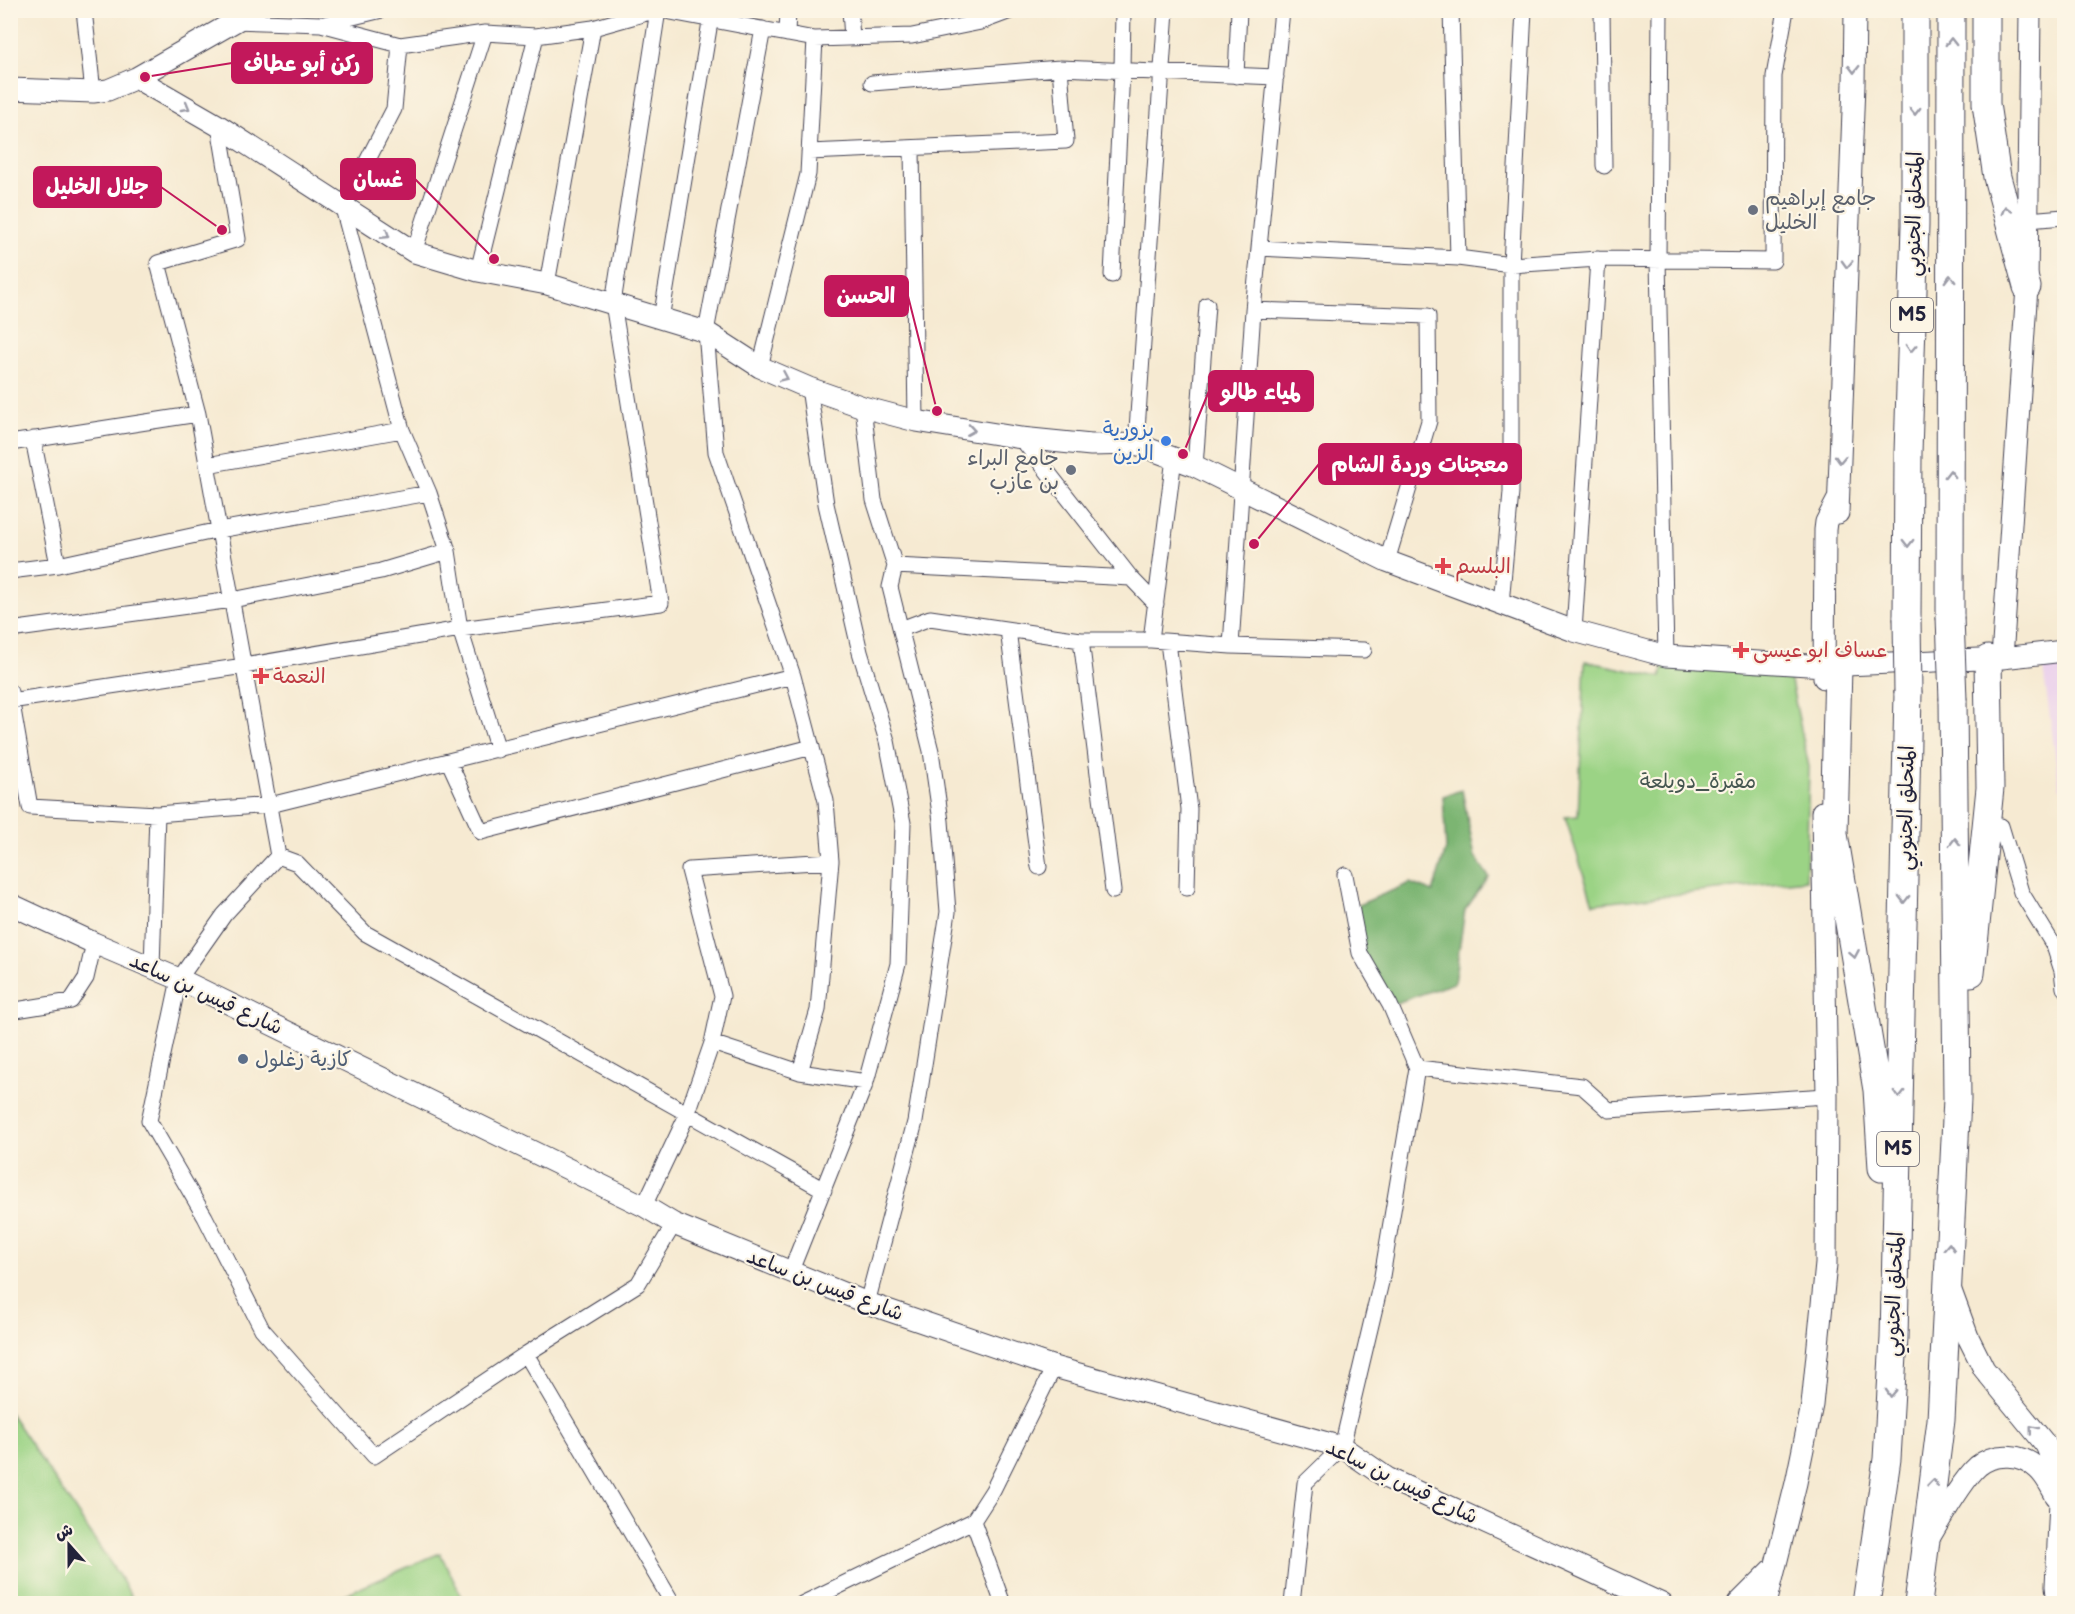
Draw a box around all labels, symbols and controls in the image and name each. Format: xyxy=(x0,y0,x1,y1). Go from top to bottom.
one-way arrow xyxy=(1945,38,1957,47)
callout: ركن أبو عطاف xyxy=(232,43,372,83)
text: ركن أبو عطاف xyxy=(244,50,360,78)
one-way arrow xyxy=(1848,64,1860,73)
one-way arrow xyxy=(180,100,190,112)
one-way arrow xyxy=(1909,106,1921,115)
street label: المتحلق الجنوبي xyxy=(1900,151,1934,277)
callout: غسان xyxy=(341,159,415,199)
callout: جلال الخليل xyxy=(34,167,161,207)
text: غسان xyxy=(353,167,403,194)
text: جلال الخليل xyxy=(45,174,149,201)
place label: جامع إبراهيم الخليل xyxy=(1765,186,1876,235)
marker: جامع إبراهيم الخليل xyxy=(1746,203,1760,217)
one-way arrow xyxy=(2001,205,2014,215)
one-way arrow xyxy=(380,227,390,239)
one-way arrow xyxy=(1841,259,1854,268)
one-way arrow xyxy=(1944,275,1956,284)
callout: الحسن xyxy=(825,276,908,316)
text: الحسن xyxy=(837,283,895,310)
road number: M5 xyxy=(1891,298,1933,332)
one-way arrow xyxy=(1905,343,1917,352)
one-way arrow xyxy=(777,370,788,382)
callout: لمياء طالو xyxy=(1209,371,1313,411)
text: لمياء طالو xyxy=(1219,379,1301,406)
place label: بزورية الزين xyxy=(1103,417,1154,466)
one-way arrow xyxy=(965,423,975,436)
marker: بزورية الزين xyxy=(1159,434,1173,448)
callout: معجنات وردة الشام xyxy=(1319,444,1521,484)
place label: جامع البراء بن عازب xyxy=(967,446,1059,495)
text: معجنات وردة الشام xyxy=(1331,452,1509,481)
one-way arrow xyxy=(1833,454,1846,463)
marker: جامع البراء بن عازب xyxy=(1064,463,1078,477)
one-way arrow xyxy=(1944,470,1956,479)
one-way arrow xyxy=(1901,538,1914,547)
place label: البلسم xyxy=(1455,554,1511,582)
marker: البلسم xyxy=(1436,559,1450,573)
place label: عساف ابو عيسى xyxy=(1753,638,1887,664)
marker: عساف ابو عيسى xyxy=(1734,643,1748,657)
place label: النعمة xyxy=(273,664,326,689)
marker: النعمة xyxy=(254,669,268,683)
street label: المتحلق الجنوبي xyxy=(1892,745,1926,871)
park label: مقبرة_دويلعة xyxy=(1640,769,1756,794)
one-way arrow xyxy=(1949,837,1961,846)
one-way arrow xyxy=(1897,894,1910,903)
street label: شارع قيس بن ساعد xyxy=(125,948,286,1042)
one-way arrow xyxy=(1848,949,1860,959)
place label: كازية زغلول xyxy=(255,1047,352,1073)
marker: كازية زغلول xyxy=(236,1052,250,1066)
one-way arrow xyxy=(1893,1089,1906,1098)
road number: M5 xyxy=(1877,1132,1919,1166)
street label: المتحلق الجنوبي xyxy=(1879,1231,1915,1357)
one-way arrow xyxy=(1943,1242,1956,1251)
street label: شارع قيس بن ساعد xyxy=(742,1244,907,1328)
one-way arrow xyxy=(1884,1389,1897,1398)
one-way arrow xyxy=(2029,1425,2040,1436)
street label: شارع قيس بن ساعد xyxy=(1321,1434,1482,1531)
one-way arrow xyxy=(1926,1478,1939,1488)
north arrow xyxy=(39,1515,99,1575)
text: ش xyxy=(53,1520,76,1544)

